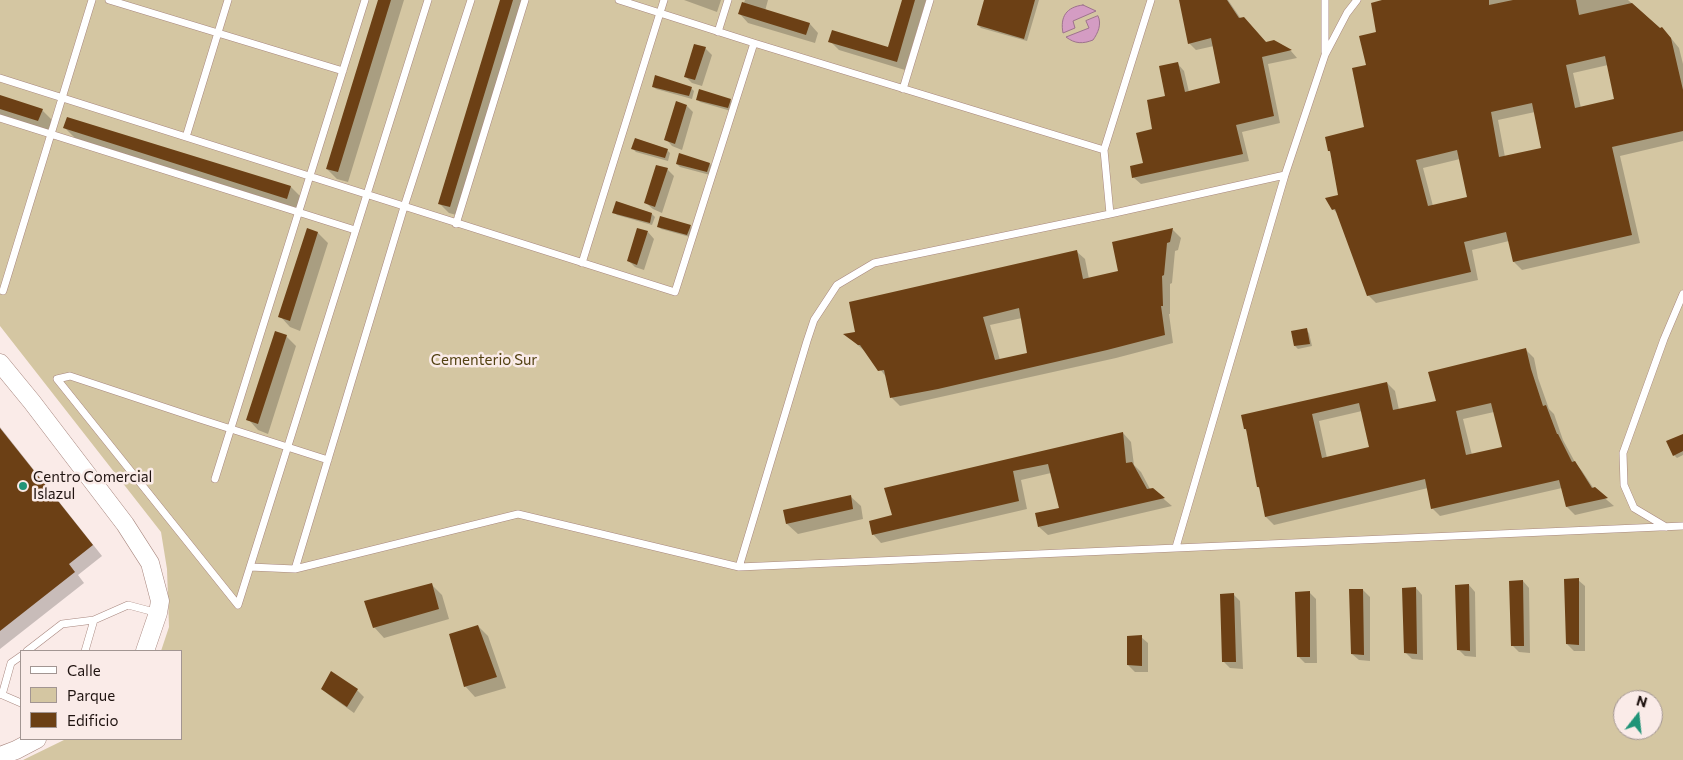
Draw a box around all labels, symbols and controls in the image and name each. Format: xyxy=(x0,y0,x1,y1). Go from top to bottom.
park label: Cementerio Sur xyxy=(431,351,537,369)
place label: Centro Comercial Islazul xyxy=(33,468,152,503)
marker: Centro Comercial Islazul xyxy=(17,480,29,492)
legend xyxy=(20,650,182,740)
text: Calle xyxy=(67,661,101,679)
text: Parque xyxy=(67,686,115,704)
north arrow xyxy=(1613,690,1663,740)
text: N xyxy=(1635,691,1649,711)
text: Edificio xyxy=(67,711,118,729)

